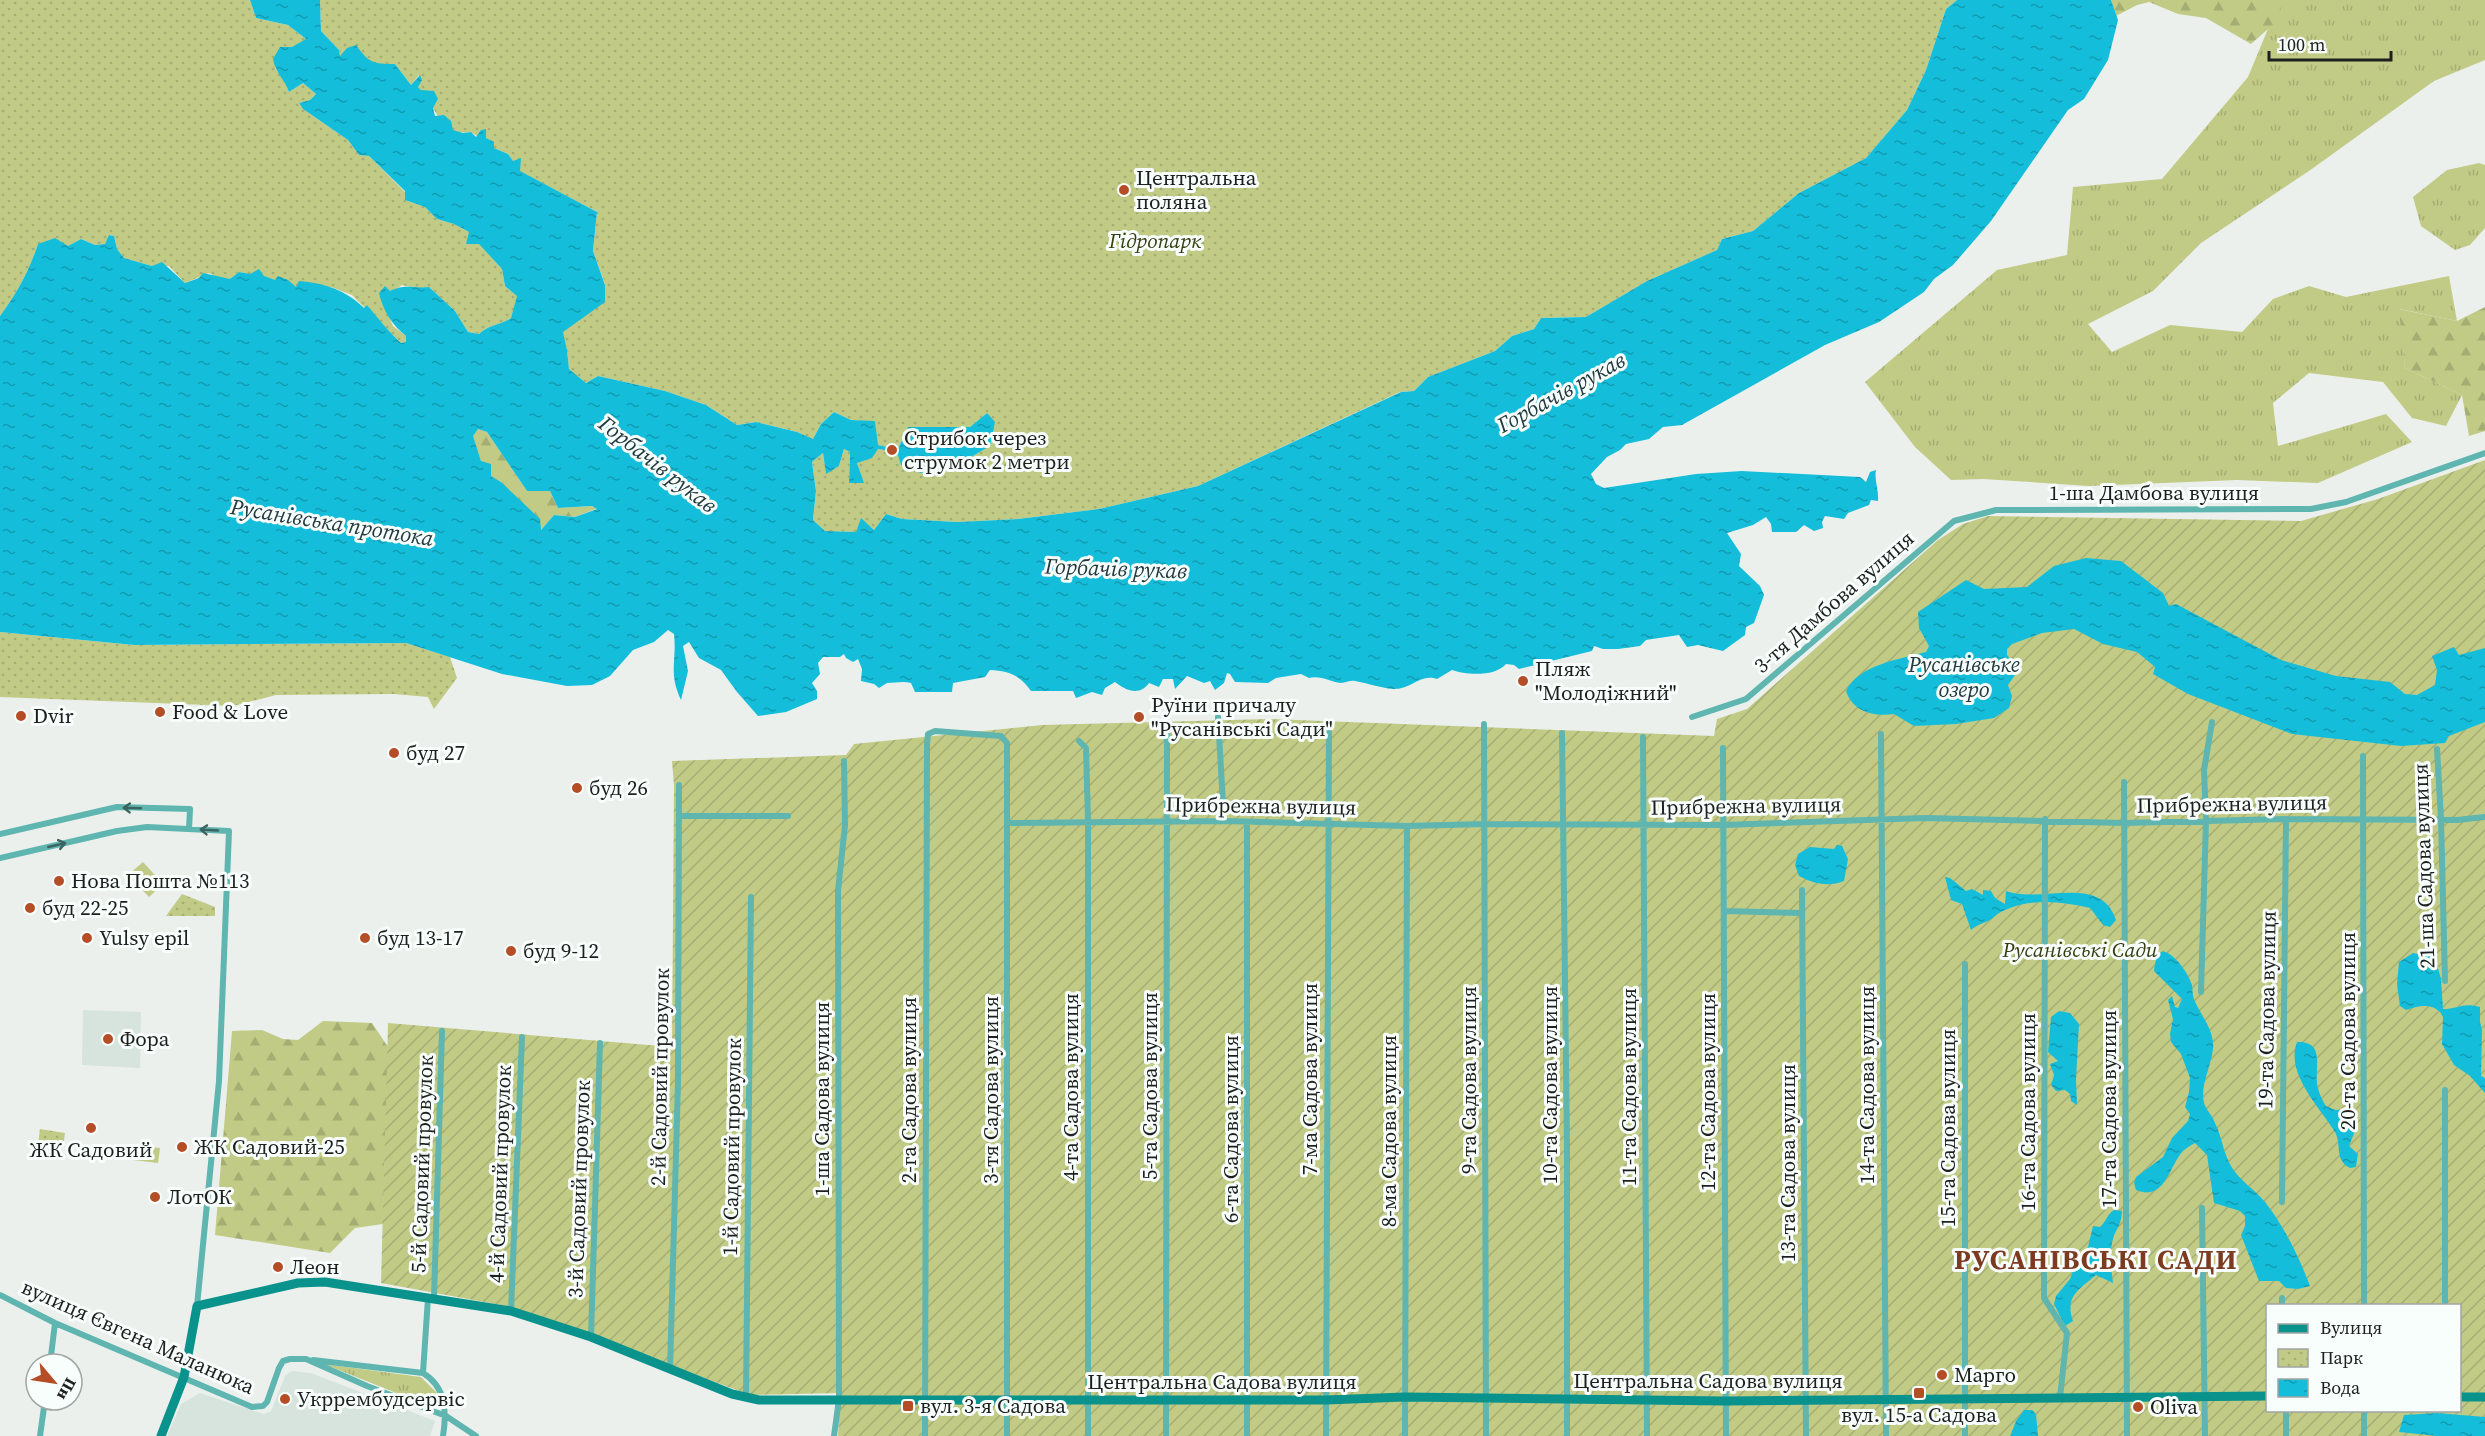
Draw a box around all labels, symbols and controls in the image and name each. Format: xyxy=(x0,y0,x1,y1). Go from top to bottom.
scale bar xyxy=(2269,24,2390,62)
text: 100 m xyxy=(2278,32,2325,57)
place label: Центральна поляна xyxy=(1136,163,1257,216)
marker: Центральна поляна xyxy=(1117,183,1131,197)
park label: Гідропарк xyxy=(1108,226,1202,255)
water label: Горбачів рукав xyxy=(1491,344,1631,440)
water label: Горбачів рукав xyxy=(592,408,723,520)
place label: Стрибок через струмок 2 метри xyxy=(904,423,1070,476)
marker: Стрибок через струмок 2 метри xyxy=(885,443,899,457)
street label: 1-ша Дамбова вулиця xyxy=(2049,478,2259,507)
water label: Русанівська протока xyxy=(227,491,436,553)
street label: 3-тя Дамбова вулиця xyxy=(1747,524,1920,679)
water label: Горбачів рукав xyxy=(1043,550,1188,585)
water label: Русанівське озеро xyxy=(1907,649,2020,704)
place label: Пляж "Молодіжний" xyxy=(1535,654,1676,707)
marker: Пляж "Молодіжний" xyxy=(1516,674,1530,688)
place label: Руїни причалу "Русанівські Сади" xyxy=(1151,690,1333,743)
place label: Food & Love xyxy=(172,697,288,726)
place label: Dvir xyxy=(33,701,74,730)
marker: Food & Love xyxy=(153,705,167,719)
marker: Dvir xyxy=(14,709,28,723)
marker: Руїни причалу "Русанівські Сади" xyxy=(1132,710,1146,724)
place label: буд 27 xyxy=(406,738,465,767)
marker: буд 27 xyxy=(387,746,401,760)
street label: 21-ша Садова вулиця xyxy=(2405,763,2442,969)
place label: буд 26 xyxy=(589,773,648,802)
marker: буд 26 xyxy=(570,781,584,795)
street label: Прибрежна вулиця xyxy=(2136,787,2328,820)
street label: Прибрежна вулиця xyxy=(1165,789,1357,822)
street label: Прибрежна вулиця xyxy=(1650,789,1842,822)
one-way arrow xyxy=(122,802,142,813)
one-way arrow xyxy=(199,825,219,836)
one-way arrow xyxy=(47,838,66,850)
place label: Нова Пошта №113 xyxy=(71,866,250,895)
marker: Нова Пошта №113 xyxy=(52,874,66,888)
place label: буд 22-25 xyxy=(42,893,128,922)
marker: буд 22-25 xyxy=(23,901,37,915)
street label: 19-та Садова вулиця xyxy=(2250,911,2283,1109)
place label: Yulsy epil xyxy=(99,923,189,952)
place label: буд 13-17 xyxy=(377,923,463,952)
marker: Yulsy epil xyxy=(80,931,94,945)
marker: буд 13-17 xyxy=(358,931,372,945)
street label: 20-та Садова вулиця xyxy=(2333,932,2362,1130)
park label: Русанівські Сади xyxy=(2002,935,2157,964)
place label: буд 9-12 xyxy=(523,936,599,965)
marker: буд 9-12 xyxy=(504,944,518,958)
street label: 2-й Садовий провулок xyxy=(643,967,676,1186)
street label: 7-ма Садова вулиця xyxy=(1295,983,1324,1175)
street label: 9-та Садова вулиця xyxy=(1454,986,1483,1174)
street label: 10-та Садова вулиця xyxy=(1535,986,1564,1184)
street label: 14-та Садова вулиця xyxy=(1852,986,1881,1184)
street label: 11-та Садова вулиця xyxy=(1614,988,1643,1186)
street label: 5-та Садова вулиця xyxy=(1135,992,1164,1180)
street label: 4-та Садова вулиця xyxy=(1056,993,1085,1181)
street label: 12-та Садова вулиця xyxy=(1693,993,1722,1191)
street label: 3-тя Садова вулиця xyxy=(976,996,1005,1184)
street label: 2-га Садова вулиця xyxy=(894,997,923,1183)
street label: 1-ша Садова вулиця xyxy=(807,1002,836,1196)
street label: 17-та Садова вулиця xyxy=(2094,1010,2123,1208)
street label: 16-та Садова вулиця xyxy=(2013,1013,2042,1211)
place label: Фора xyxy=(120,1024,170,1053)
street label: 15-та Садова вулиця xyxy=(1933,1029,1962,1227)
marker: Фора xyxy=(101,1032,115,1046)
street label: 6-та Садова вулиця xyxy=(1216,1035,1245,1223)
street label: 8-ма Садова вулиця xyxy=(1374,1035,1403,1227)
street label: 1-й Садовий провулок xyxy=(715,1037,748,1256)
street label: 5-й Садовий провулок xyxy=(403,1054,440,1273)
street label: 4-й Садовий провулок xyxy=(481,1064,518,1283)
street label: 13-та Садова вулиця xyxy=(1773,1064,1802,1262)
street label: 3-й Садовий провулок xyxy=(560,1079,597,1298)
marker: ЖК Садовий xyxy=(84,1121,98,1135)
place label: ЖК Садовий-25 xyxy=(194,1132,345,1161)
place label: ЖК Садовий xyxy=(29,1135,153,1164)
marker: ЖК Садовий-25 xyxy=(175,1140,189,1154)
place label: ЛотОК xyxy=(167,1182,232,1211)
marker: ЛотОК xyxy=(148,1190,162,1204)
district label: РУСАНІВСЬКІ САДИ xyxy=(1954,1241,2238,1278)
place label: Леон xyxy=(290,1252,340,1281)
marker: Леон xyxy=(271,1260,285,1274)
street label: вулиця Євгена Маланюка xyxy=(17,1272,260,1401)
legend xyxy=(2266,1304,2461,1412)
text: Вулиця xyxy=(2320,1315,2382,1340)
text: Парк xyxy=(2320,1345,2363,1370)
north arrow xyxy=(24,1352,84,1412)
place label: Марго xyxy=(1954,1360,2016,1389)
street label: Центральна Садова вулиця xyxy=(1573,1366,1843,1395)
street label: Центральна Садова вулиця xyxy=(1087,1367,1357,1396)
marker: Марго xyxy=(1935,1368,1949,1382)
text: Пн xyxy=(52,1374,82,1404)
text: Вода xyxy=(2320,1375,2361,1400)
place label: Укррембудсервіс xyxy=(297,1384,465,1413)
marker: вул. 15-а Садова xyxy=(1912,1386,1926,1400)
place label: вул. 3-я Садова xyxy=(920,1391,1066,1420)
marker: Укррембудсервіс xyxy=(278,1392,292,1406)
place label: Oliva xyxy=(2150,1392,2198,1421)
marker: вул. 3-я Садова xyxy=(901,1399,915,1413)
place label: вул. 15-а Садова xyxy=(1841,1400,1997,1429)
marker: Oliva xyxy=(2131,1400,2145,1414)

